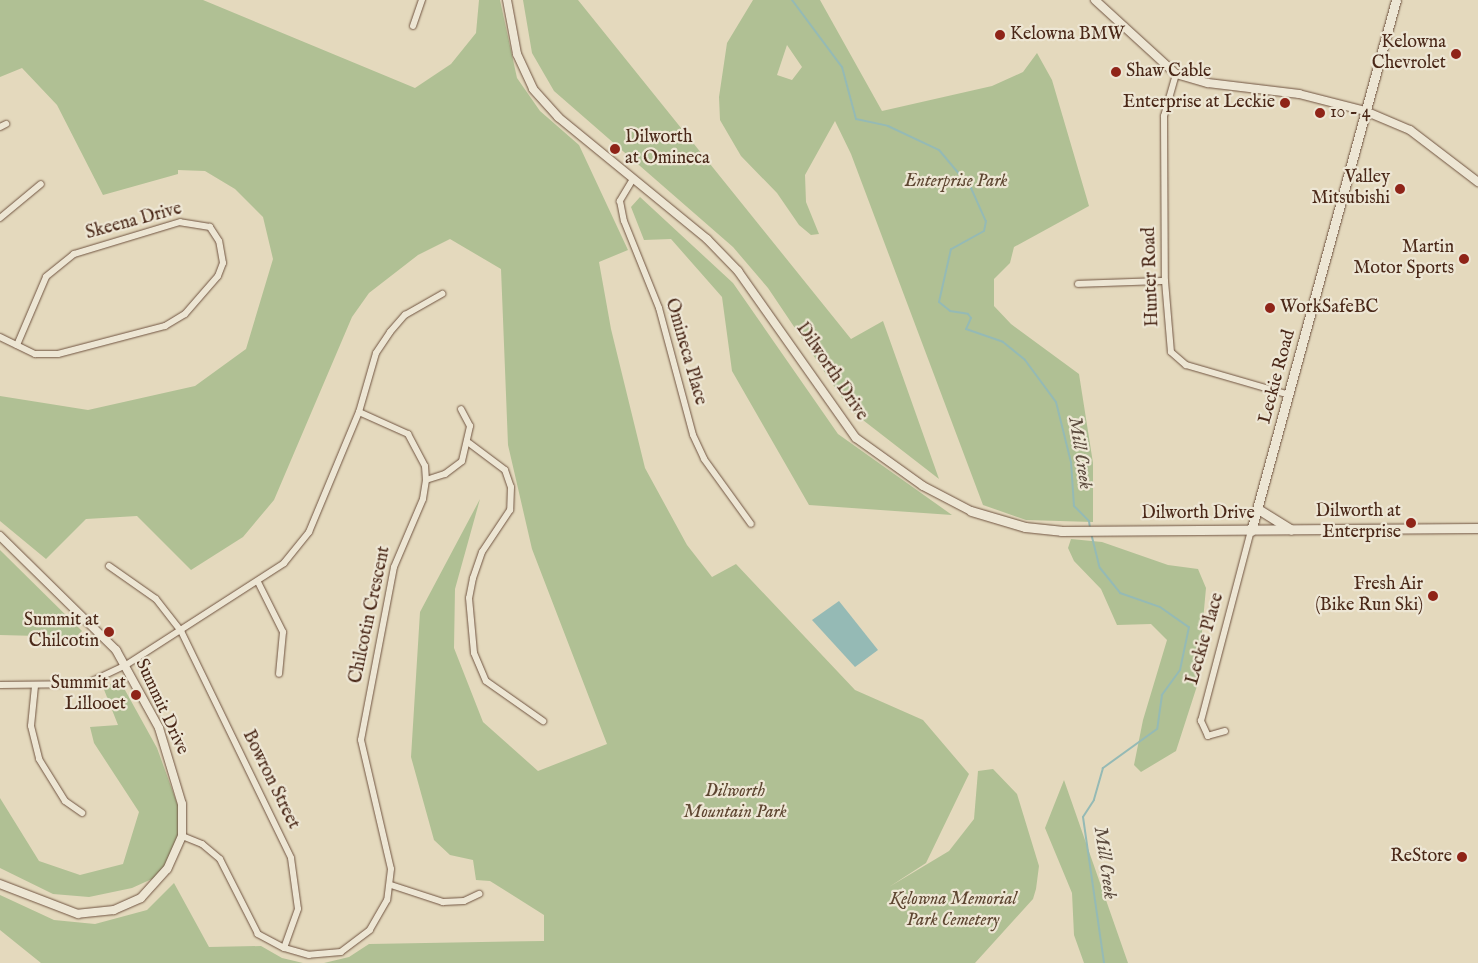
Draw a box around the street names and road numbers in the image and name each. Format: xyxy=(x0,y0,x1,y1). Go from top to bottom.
street label: Skeena Drive xyxy=(84,199,184,245)
street label: Hunter Road xyxy=(1139,227,1165,327)
street label: Omineca Place xyxy=(659,296,711,408)
street label: Dilworth Drive xyxy=(790,319,872,425)
street label: Leckie Road xyxy=(1255,328,1301,426)
street label: Dilworth Drive xyxy=(1141,503,1255,525)
street label: Chilcotin Crescent xyxy=(346,544,396,686)
street label: Leckie Place xyxy=(1183,591,1229,687)
street label: Summit Drive xyxy=(129,656,193,758)
street label: Bowron Street xyxy=(237,727,303,833)

